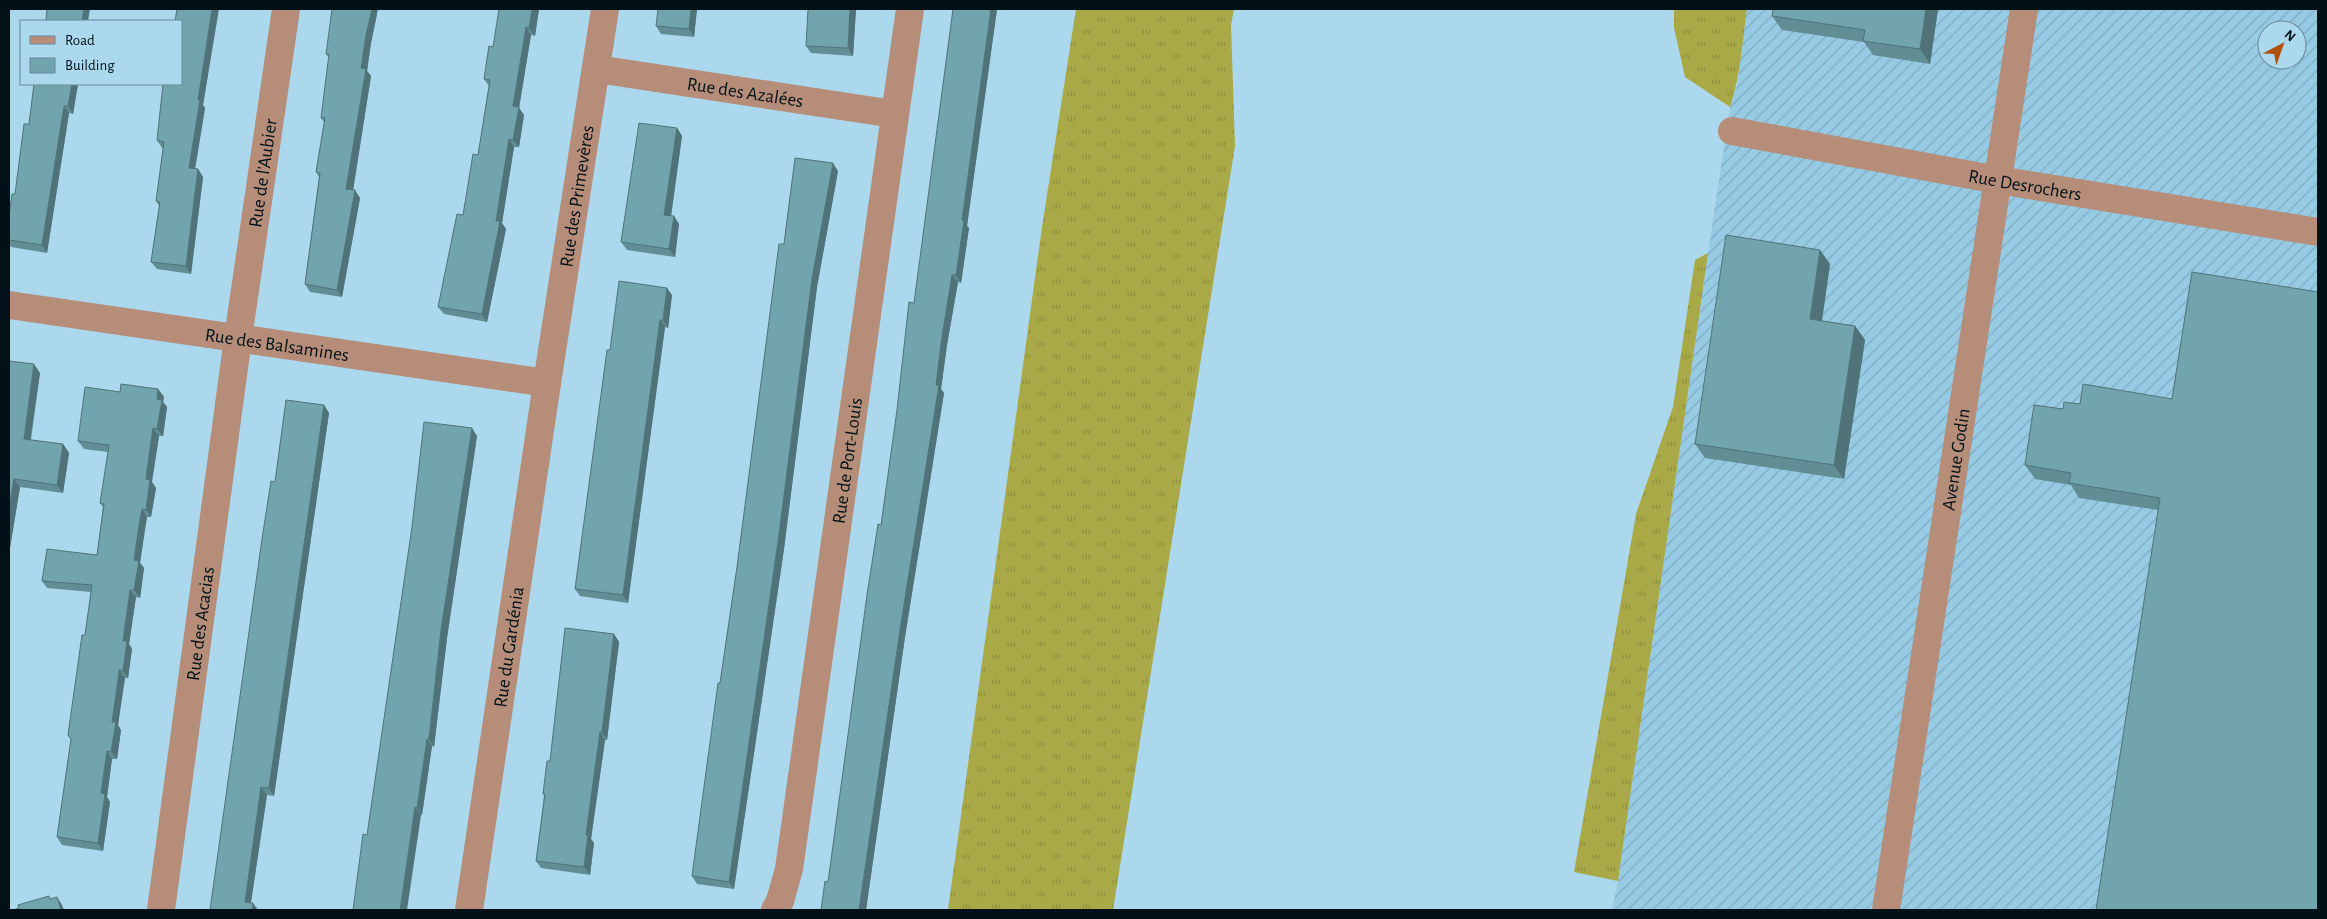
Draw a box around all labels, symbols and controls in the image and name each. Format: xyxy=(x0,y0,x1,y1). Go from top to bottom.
legend xyxy=(20,20,182,85)
north arrow xyxy=(2257,20,2307,70)
text: N xyxy=(2282,27,2298,44)
text: Road xyxy=(65,33,95,48)
text: Building xyxy=(65,58,115,73)
street label: Rue des Azalées xyxy=(686,75,805,111)
street label: Rue de l'Aubier xyxy=(246,117,281,229)
street label: Rue des Primevères xyxy=(557,124,598,268)
street label: Rue Desrochers xyxy=(1967,167,2083,204)
street label: Rue des Balsamines xyxy=(204,326,350,365)
street label: Rue de Port-Louis xyxy=(830,396,866,525)
street label: Avenue Godin xyxy=(1939,407,1974,512)
street label: Rue des Acacias xyxy=(184,566,218,682)
street label: Rue du Gardénia xyxy=(491,585,528,709)

